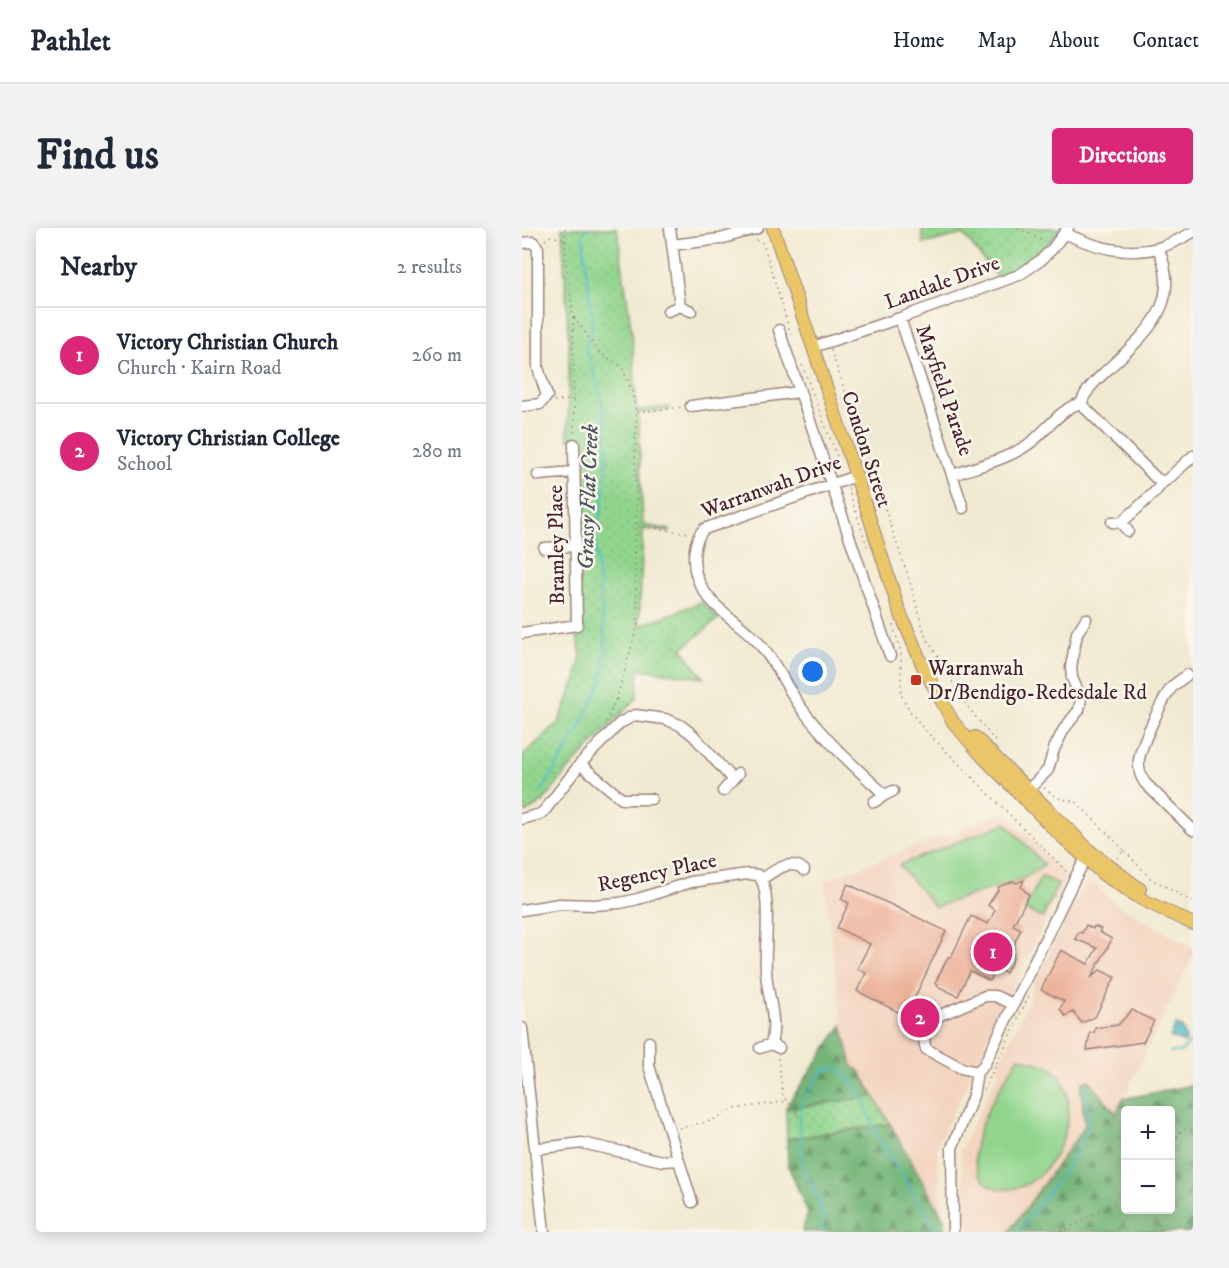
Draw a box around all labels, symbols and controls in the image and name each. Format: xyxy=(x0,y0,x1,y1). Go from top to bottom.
text: Pathlet xyxy=(30,24,111,59)
text: Home xyxy=(893,28,945,54)
text: Map xyxy=(978,28,1016,54)
text: About xyxy=(1049,28,1100,54)
text: Contact xyxy=(1133,28,1199,54)
button: Directions xyxy=(1052,128,1193,184)
text: Find us xyxy=(36,130,159,182)
street label: Landale Drive xyxy=(881,250,1004,316)
text: Nearby xyxy=(60,251,137,284)
text: 2 results xyxy=(397,255,462,280)
street label: Mayfield Parade xyxy=(909,321,979,460)
text: Victory Christian Church xyxy=(117,329,338,356)
text: 1 xyxy=(76,343,83,368)
text: 260 m xyxy=(412,343,462,368)
text: Church · Kairn Road xyxy=(117,356,282,381)
street label: Condon Street xyxy=(835,388,897,511)
water label: Grassy Flat Creek xyxy=(572,423,605,570)
text: Victory Christian College xyxy=(117,425,340,452)
text: 2 xyxy=(75,439,84,464)
text: 280 m xyxy=(412,439,462,464)
street label: Warranwah Drive xyxy=(697,449,845,525)
text: School xyxy=(117,452,172,477)
street label: Bramley Place xyxy=(543,484,571,605)
place label: Warranwah Dr/Bendigo-Redesdale Rd xyxy=(927,656,1147,706)
your location xyxy=(798,657,827,686)
marker: Warranwah Dr/Bendigo-Redesdale Rd xyxy=(909,673,923,687)
street label: Regency Place xyxy=(595,848,719,898)
pin: 1 xyxy=(974,930,1012,974)
pin: 2 xyxy=(900,996,940,1040)
map controls xyxy=(1121,1106,1175,1214)
button: + xyxy=(1121,1106,1175,1160)
button: − xyxy=(1121,1160,1175,1214)

